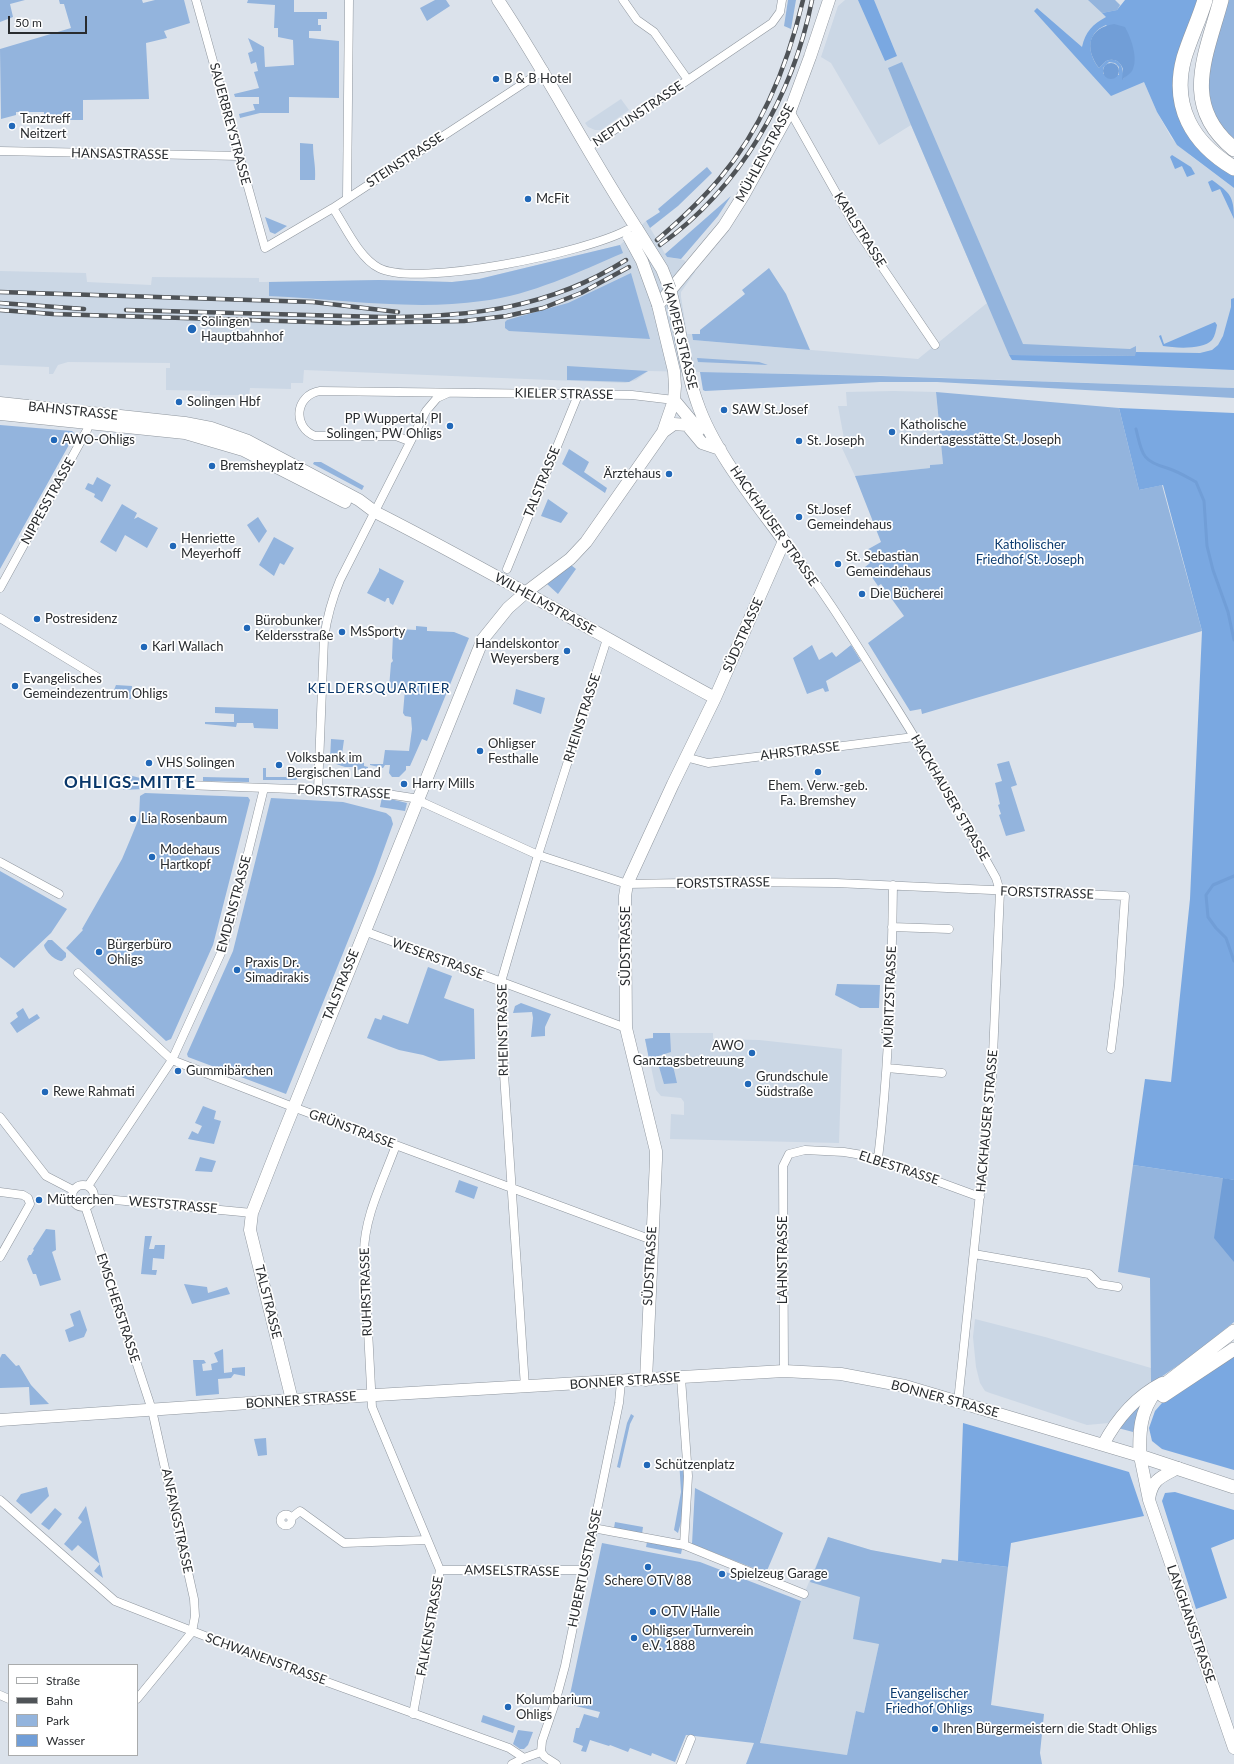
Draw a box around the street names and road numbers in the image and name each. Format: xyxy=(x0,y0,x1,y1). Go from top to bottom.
street label: SAUERBREYSTRASSE xyxy=(206,61,254,187)
street label: NEPTUNSTRASSE xyxy=(590,78,686,150)
street label: MÜHLENSTRASSE xyxy=(733,101,797,205)
street label: STEINSTRASSE xyxy=(363,129,447,191)
street label: HANSASTRASSE xyxy=(71,145,169,163)
street label: KARLSTRASSE xyxy=(831,190,889,270)
street label: KAMPER STRASSE xyxy=(659,281,701,391)
street label: KIELER STRASSE xyxy=(515,385,613,403)
street label: BAHNSTRASSE xyxy=(27,399,119,423)
street label: TALSTRASSE xyxy=(521,444,563,520)
street label: NIPPESSTRASSE xyxy=(18,455,78,547)
street label: HACKHAUSER STRASSE xyxy=(727,463,821,589)
street label: WILHELMSTRASSE xyxy=(492,570,598,638)
street label: SÜDSTRASSE xyxy=(720,595,766,675)
street label: RHEINSTRASSE xyxy=(560,672,604,764)
street label: HACKHAUSER STRASSE xyxy=(907,732,993,864)
street label: AHRSTRASSE xyxy=(759,738,841,764)
street label: FORSTSTRASSE xyxy=(297,782,391,802)
street label: EMDENSTRASSE xyxy=(214,854,254,954)
street label: FORSTSTRASSE xyxy=(676,874,770,892)
street label: FORSTSTRASSE xyxy=(1000,884,1094,902)
street label: SÜDSTRASSE xyxy=(618,906,634,986)
street label: WESERSTRASSE xyxy=(390,935,486,983)
street label: MÜRITZSTRASSE xyxy=(880,946,900,1048)
street label: TALSTRASSE xyxy=(320,947,362,1023)
street label: RHEINSTRASSE xyxy=(494,984,512,1076)
street label: HACKHAUSER STRASSE xyxy=(973,1049,1001,1193)
street label: GRÜNSTRASSE xyxy=(307,1106,397,1152)
street label: ELBESTRASSE xyxy=(857,1148,941,1188)
street label: WESTSTRASSE xyxy=(128,1193,218,1217)
street label: LAHNSTRASSE xyxy=(775,1216,791,1304)
street label: SÜDSTRASSE xyxy=(640,1226,660,1306)
street label: RUHRSTRASSE xyxy=(357,1247,375,1337)
street label: EMSCHERSTRASSE xyxy=(93,1251,143,1365)
street label: TALSTRASSE xyxy=(251,1263,285,1341)
street label: BONNER STRASSE xyxy=(569,1369,681,1393)
street label: BONNER STRASSE xyxy=(889,1377,1001,1421)
street label: BONNER STRASSE xyxy=(245,1388,357,1412)
street label: ANFANGSTRASSE xyxy=(158,1467,196,1575)
street label: HUBERTUSSTRASSE xyxy=(565,1507,605,1629)
street label: AMSELSTRASSE xyxy=(464,1562,560,1580)
street label: LANGHANSSTRASSE xyxy=(1163,1563,1219,1685)
street label: FALKENSTRASSE xyxy=(414,1575,446,1677)
street label: SCHWANENSTRASSE xyxy=(203,1630,329,1688)

